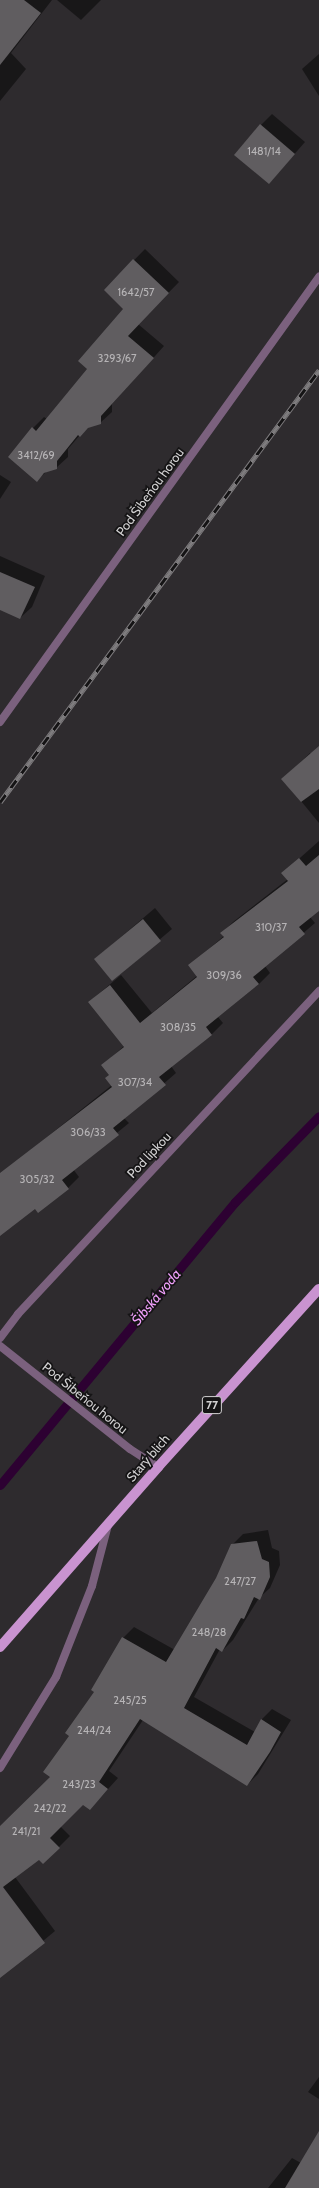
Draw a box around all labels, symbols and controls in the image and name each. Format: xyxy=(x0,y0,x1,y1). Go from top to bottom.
house number: 1481/14 xyxy=(247,144,281,158)
house number: 1642/57 xyxy=(118,285,154,299)
house number: 3293/67 xyxy=(98,351,136,365)
street label: Pod Šibeňou horou xyxy=(113,445,187,539)
house number: 3412/69 xyxy=(17,448,55,462)
house number: 310/37 xyxy=(255,920,287,934)
house number: 309/36 xyxy=(206,968,242,982)
house number: 308/35 xyxy=(160,1020,196,1034)
house number: 307/34 xyxy=(118,1075,152,1089)
house number: 306/33 xyxy=(70,1125,106,1139)
street label: Pod lipkou xyxy=(124,1129,174,1181)
house number: 305/32 xyxy=(20,1172,54,1186)
water label: Šibská voda xyxy=(128,1266,184,1328)
street label: Pod Šibeňou horou xyxy=(39,1359,131,1437)
road number: 77 xyxy=(201,1395,223,1415)
street label: Starý blich xyxy=(123,1431,173,1485)
house number: 247/27 xyxy=(224,1574,256,1588)
house number: 248/28 xyxy=(192,1625,226,1639)
house number: 245/25 xyxy=(113,1693,147,1707)
house number: 244/24 xyxy=(77,1723,111,1737)
house number: 243/23 xyxy=(62,1777,96,1791)
house number: 242/22 xyxy=(34,1801,66,1815)
house number: 241/21 xyxy=(12,1824,40,1838)

